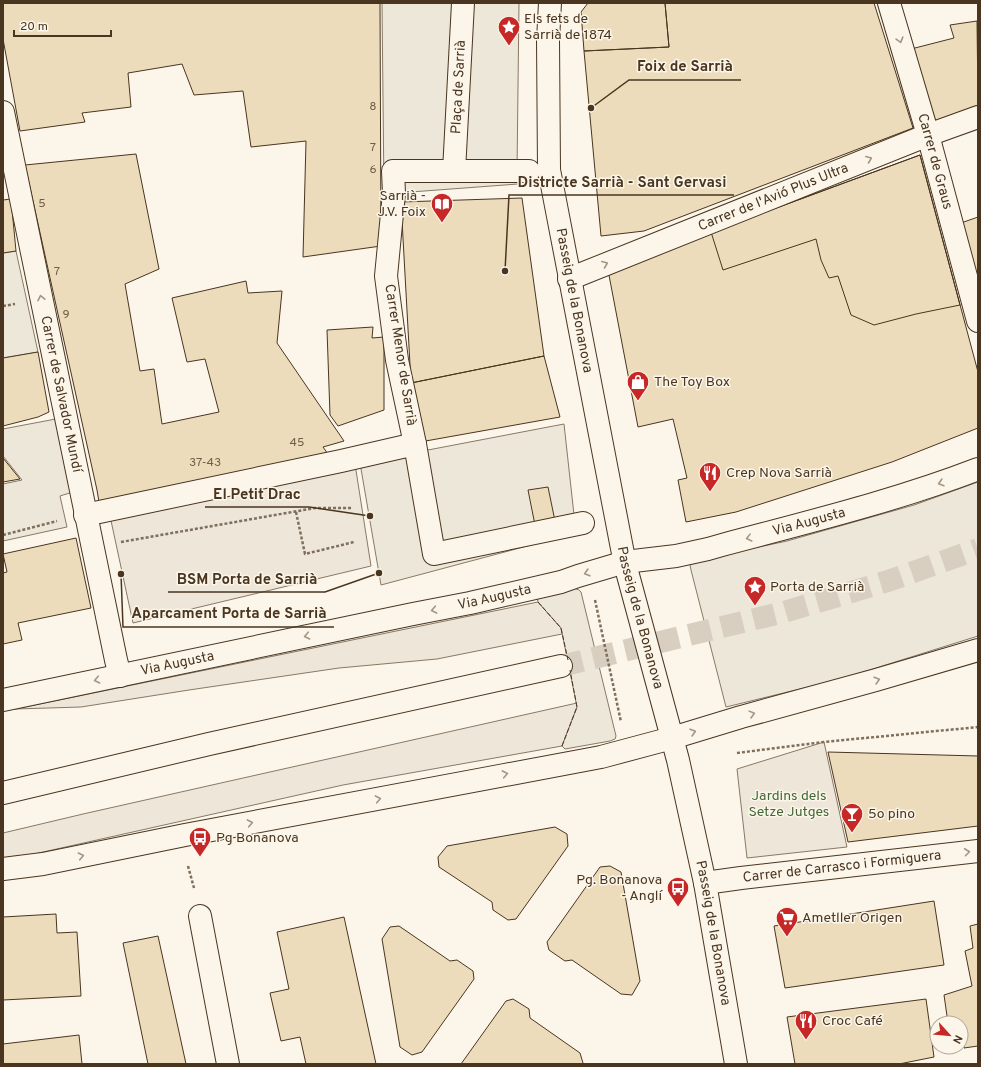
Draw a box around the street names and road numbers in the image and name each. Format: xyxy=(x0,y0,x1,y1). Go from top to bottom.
street label: Plaça de Sarrià xyxy=(447,40,469,135)
street label: Carrer de Graus xyxy=(914,111,956,211)
street label: Carrer de l'Avió Plus Ultra xyxy=(696,159,851,235)
street label: Passeig de la Bonanova xyxy=(552,227,596,374)
street label: Carrer Menor de Sarrià xyxy=(380,283,420,427)
street label: Carrer de Salvador Mundí xyxy=(37,314,86,475)
street label: Via Augusta xyxy=(771,504,847,540)
street label: Passeig de la Bonanova xyxy=(613,545,667,691)
street label: Via Augusta xyxy=(456,581,533,614)
street label: Via Augusta xyxy=(139,647,216,679)
street label: Carrer de Carrasco i Formiguera xyxy=(742,847,942,886)
street label: Passeig de la Bonanova xyxy=(692,859,734,1007)

